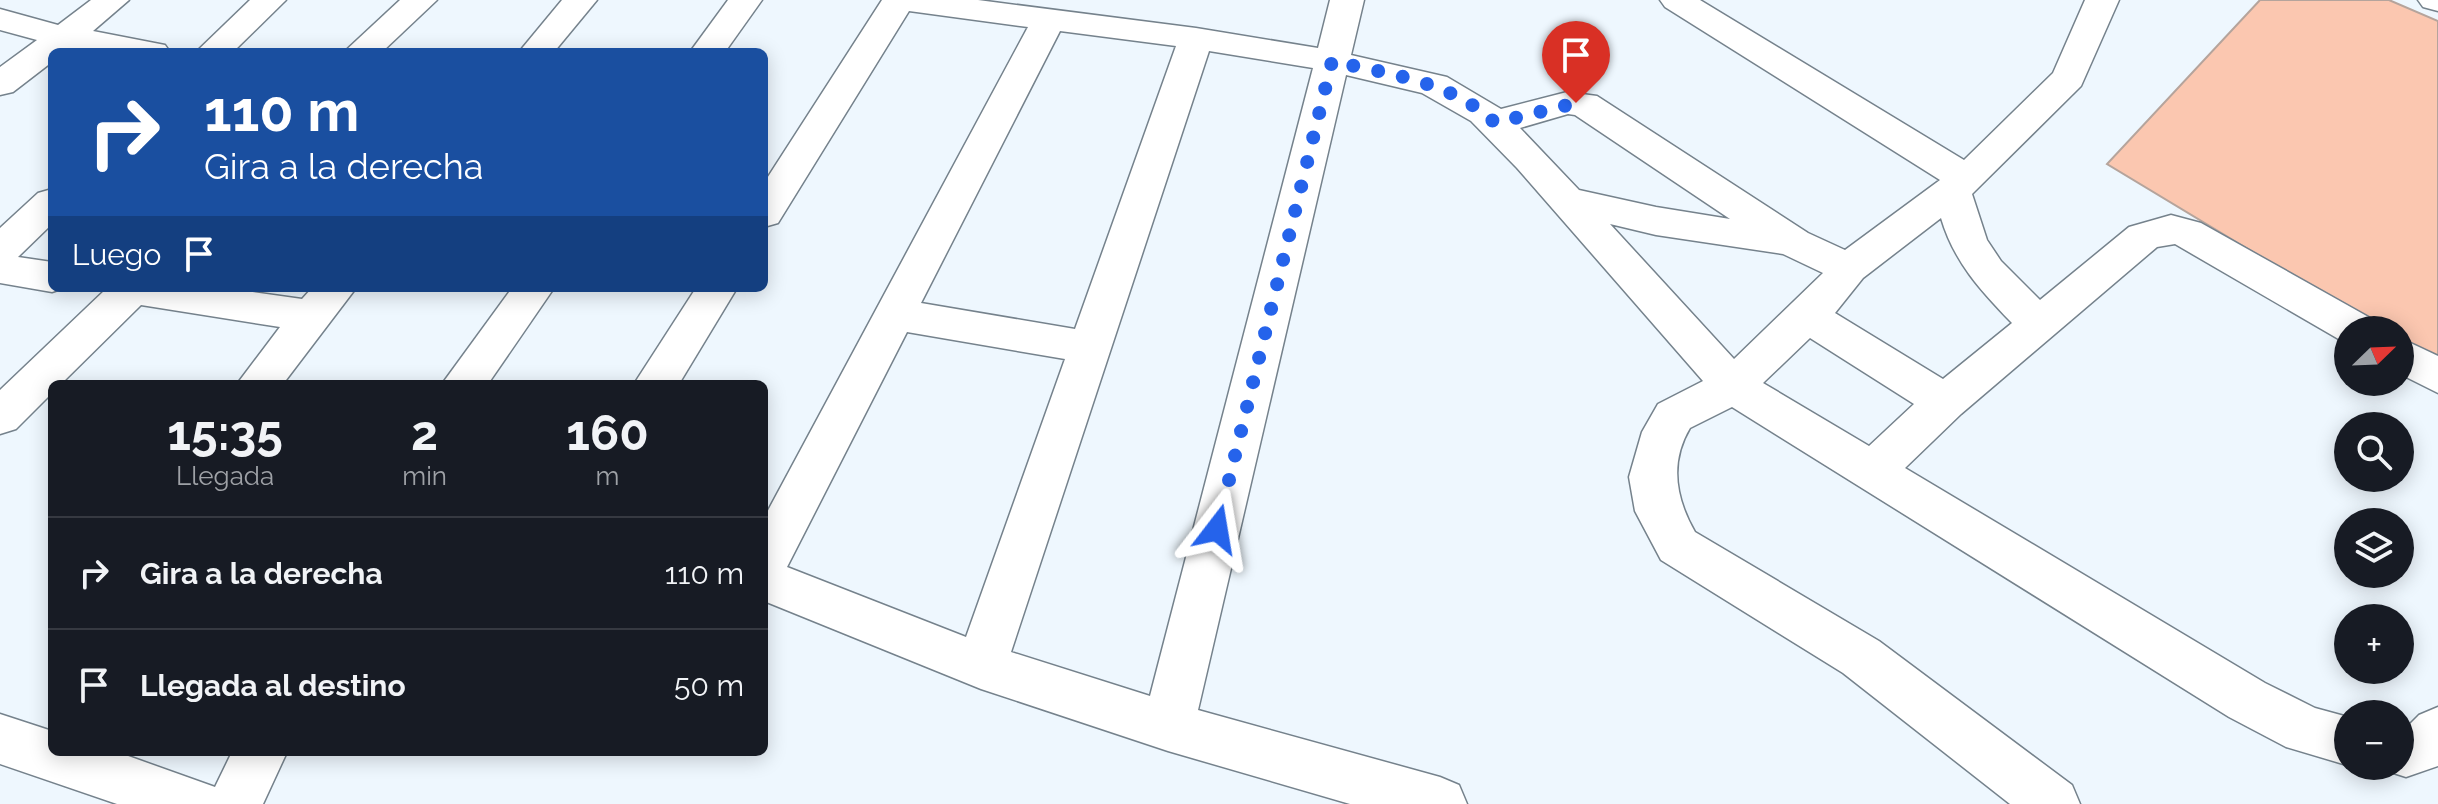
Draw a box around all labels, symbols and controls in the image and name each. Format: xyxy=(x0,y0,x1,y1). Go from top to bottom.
pin xyxy=(1542,21,1610,103)
icon: arrive xyxy=(1554,33,1598,77)
text: 110 m xyxy=(204,78,359,144)
icon: right xyxy=(72,80,176,184)
text: Gira a la derecha xyxy=(204,145,483,187)
icon: arrive xyxy=(177,232,221,276)
text: Luego xyxy=(72,237,161,272)
north arrow xyxy=(2334,316,2414,396)
map controls xyxy=(2334,316,2414,780)
text: 15:35 xyxy=(167,405,283,461)
text: 2 xyxy=(411,405,438,461)
text: 160 xyxy=(566,405,649,461)
button: search xyxy=(2334,412,2414,492)
text: Llegada xyxy=(176,461,274,491)
text: min xyxy=(402,461,447,491)
text: m xyxy=(596,461,619,491)
position arrow xyxy=(1175,487,1259,571)
button: layers xyxy=(2334,508,2414,588)
icon: right xyxy=(72,551,116,595)
text: Gira a la derecha xyxy=(140,556,383,591)
text: 110 m xyxy=(665,556,744,591)
button: + xyxy=(2334,604,2414,684)
icon: arrive xyxy=(72,663,116,707)
text: Llegada al destino xyxy=(140,668,406,703)
text: 50 m xyxy=(674,668,744,703)
button: − xyxy=(2334,700,2414,780)

